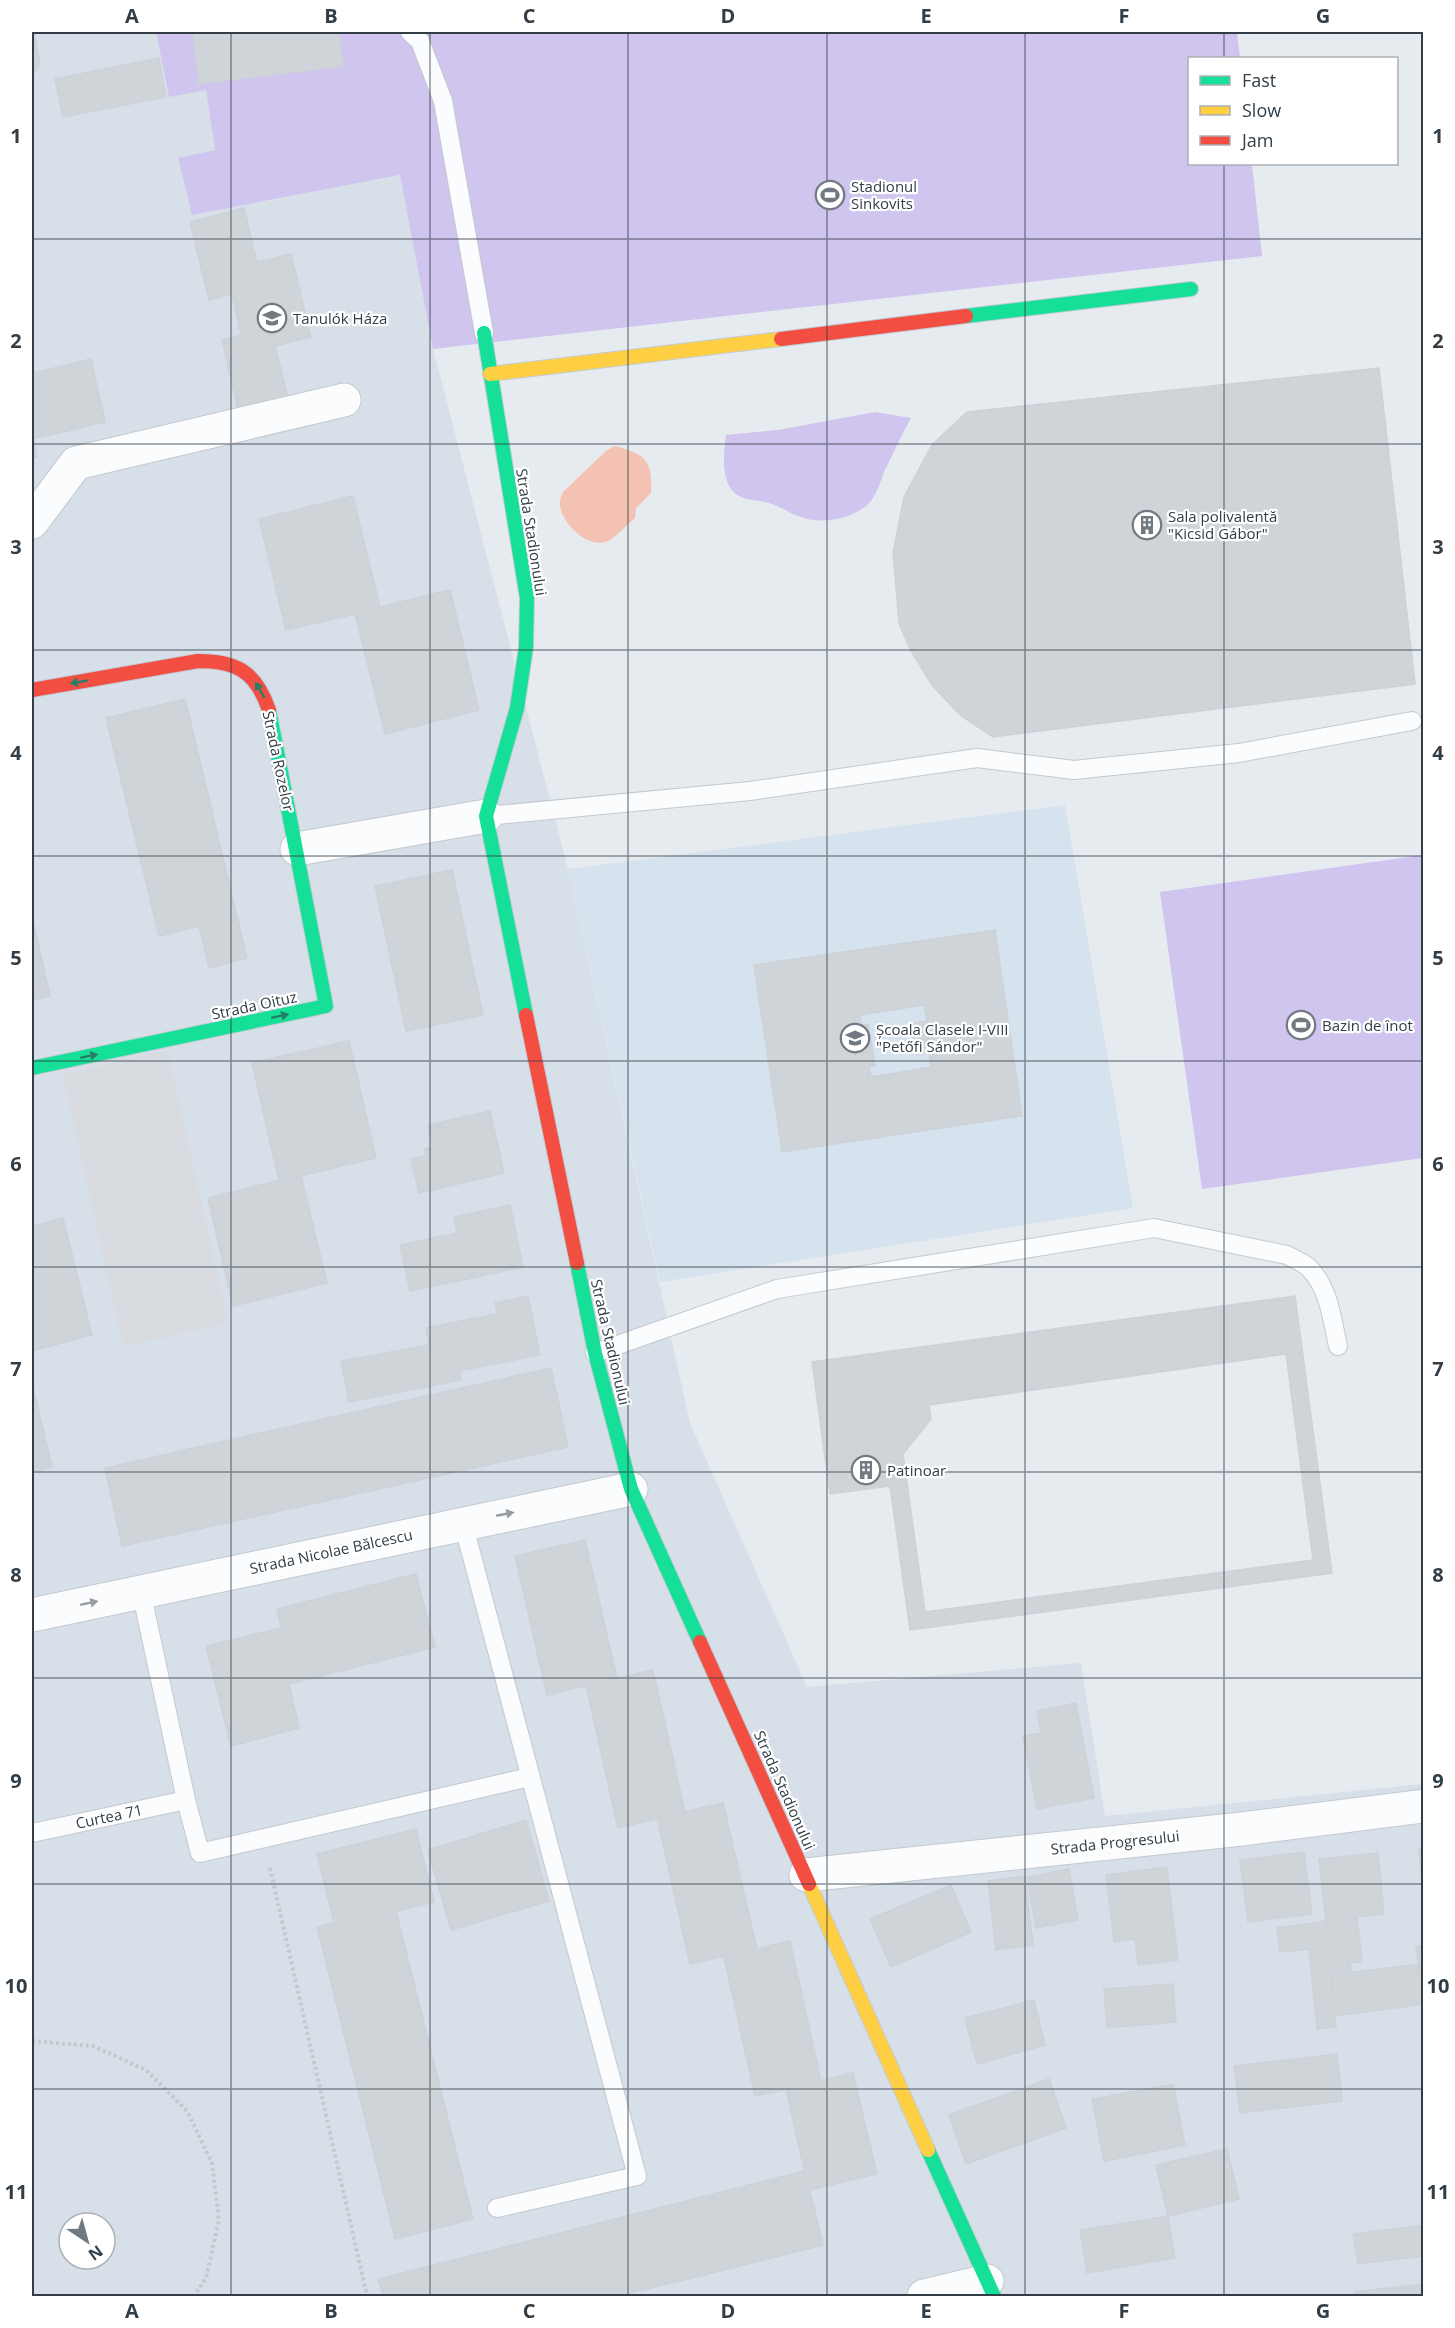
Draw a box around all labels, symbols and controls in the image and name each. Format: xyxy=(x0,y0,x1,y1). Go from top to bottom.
text: A xyxy=(125,2,139,29)
text: B xyxy=(324,2,338,29)
text: C xyxy=(523,2,536,29)
text: D xyxy=(721,2,735,29)
text: E xyxy=(920,2,932,29)
text: F xyxy=(1119,2,1129,29)
text: G xyxy=(1316,2,1330,29)
legend xyxy=(1188,57,1398,165)
text: Fast xyxy=(1242,68,1276,92)
text: Slow xyxy=(1242,98,1281,122)
text: 1 xyxy=(10,122,22,149)
text: 1 xyxy=(1432,122,1444,149)
text: Jam xyxy=(1240,128,1274,152)
place label: Stadionul Sinkovits xyxy=(851,176,917,213)
sports icon: Stadionul Sinkovits xyxy=(814,179,846,211)
school or university icon: Tanulók Háza xyxy=(256,302,288,334)
place label: Tanulók Háza xyxy=(293,308,387,328)
text: 2 xyxy=(10,327,22,354)
text: 2 xyxy=(1432,327,1444,354)
street label: Strada Stadionului xyxy=(512,467,552,597)
place label: Sala polivalentă "Kicsid Gábor" xyxy=(1168,506,1277,543)
building icon: Sala polivalentă "Kicsid Gábor" xyxy=(1131,509,1163,541)
text: 3 xyxy=(10,533,22,560)
text: 3 xyxy=(1432,533,1444,560)
one-way arrow xyxy=(69,677,88,686)
one-way arrow xyxy=(255,681,265,698)
street label: Strada Rozelor xyxy=(259,709,299,813)
text: 4 xyxy=(10,739,22,766)
text: 4 xyxy=(1432,739,1444,766)
text: 5 xyxy=(10,944,22,971)
text: 5 xyxy=(1432,944,1444,971)
street label: Strada Oituz xyxy=(210,986,298,1024)
sports icon: Bazin de înot xyxy=(1285,1009,1317,1041)
one-way arrow xyxy=(270,1011,289,1020)
place label: Bazin de înot xyxy=(1322,1015,1413,1035)
place label: Școala Clasele I-VIII "Petőfi Sándor" xyxy=(876,1019,1009,1056)
school or university icon: Școala Clasele I-VIII "Petőfi Sándor" xyxy=(839,1022,871,1054)
one-way arrow xyxy=(80,1051,99,1060)
text: 6 xyxy=(10,1150,22,1177)
text: 6 xyxy=(1432,1150,1444,1177)
street label: Strada Stadionului xyxy=(587,1277,635,1407)
text: 7 xyxy=(10,1355,22,1382)
text: 7 xyxy=(1432,1355,1444,1382)
building icon: Patinoar xyxy=(850,1454,882,1486)
place label: Patinoar xyxy=(887,1460,946,1480)
one-way arrow xyxy=(496,1509,515,1518)
street label: Strada Nicolae Bălcescu xyxy=(248,1524,414,1578)
text: 8 xyxy=(10,1561,22,1588)
text: 8 xyxy=(1432,1561,1444,1588)
one-way arrow xyxy=(79,1598,98,1607)
street label: Strada Stadionului xyxy=(750,1727,820,1853)
text: 9 xyxy=(10,1767,22,1794)
text: 9 xyxy=(1432,1767,1444,1794)
street label: Curtea 71 xyxy=(74,1799,144,1833)
street label: Strada Progresului xyxy=(1050,1825,1180,1859)
text: 10 xyxy=(5,1972,27,1999)
text: 10 xyxy=(1427,1972,1449,1999)
text: 11 xyxy=(5,2178,27,2205)
text: 11 xyxy=(1427,2178,1449,2205)
north arrow xyxy=(57,2211,117,2271)
text: N xyxy=(84,2240,108,2266)
text: A xyxy=(125,2297,139,2324)
text: B xyxy=(324,2297,338,2324)
text: C xyxy=(523,2297,536,2324)
text: D xyxy=(721,2297,735,2324)
text: E xyxy=(920,2297,932,2324)
text: F xyxy=(1119,2297,1129,2324)
text: G xyxy=(1316,2297,1330,2324)

